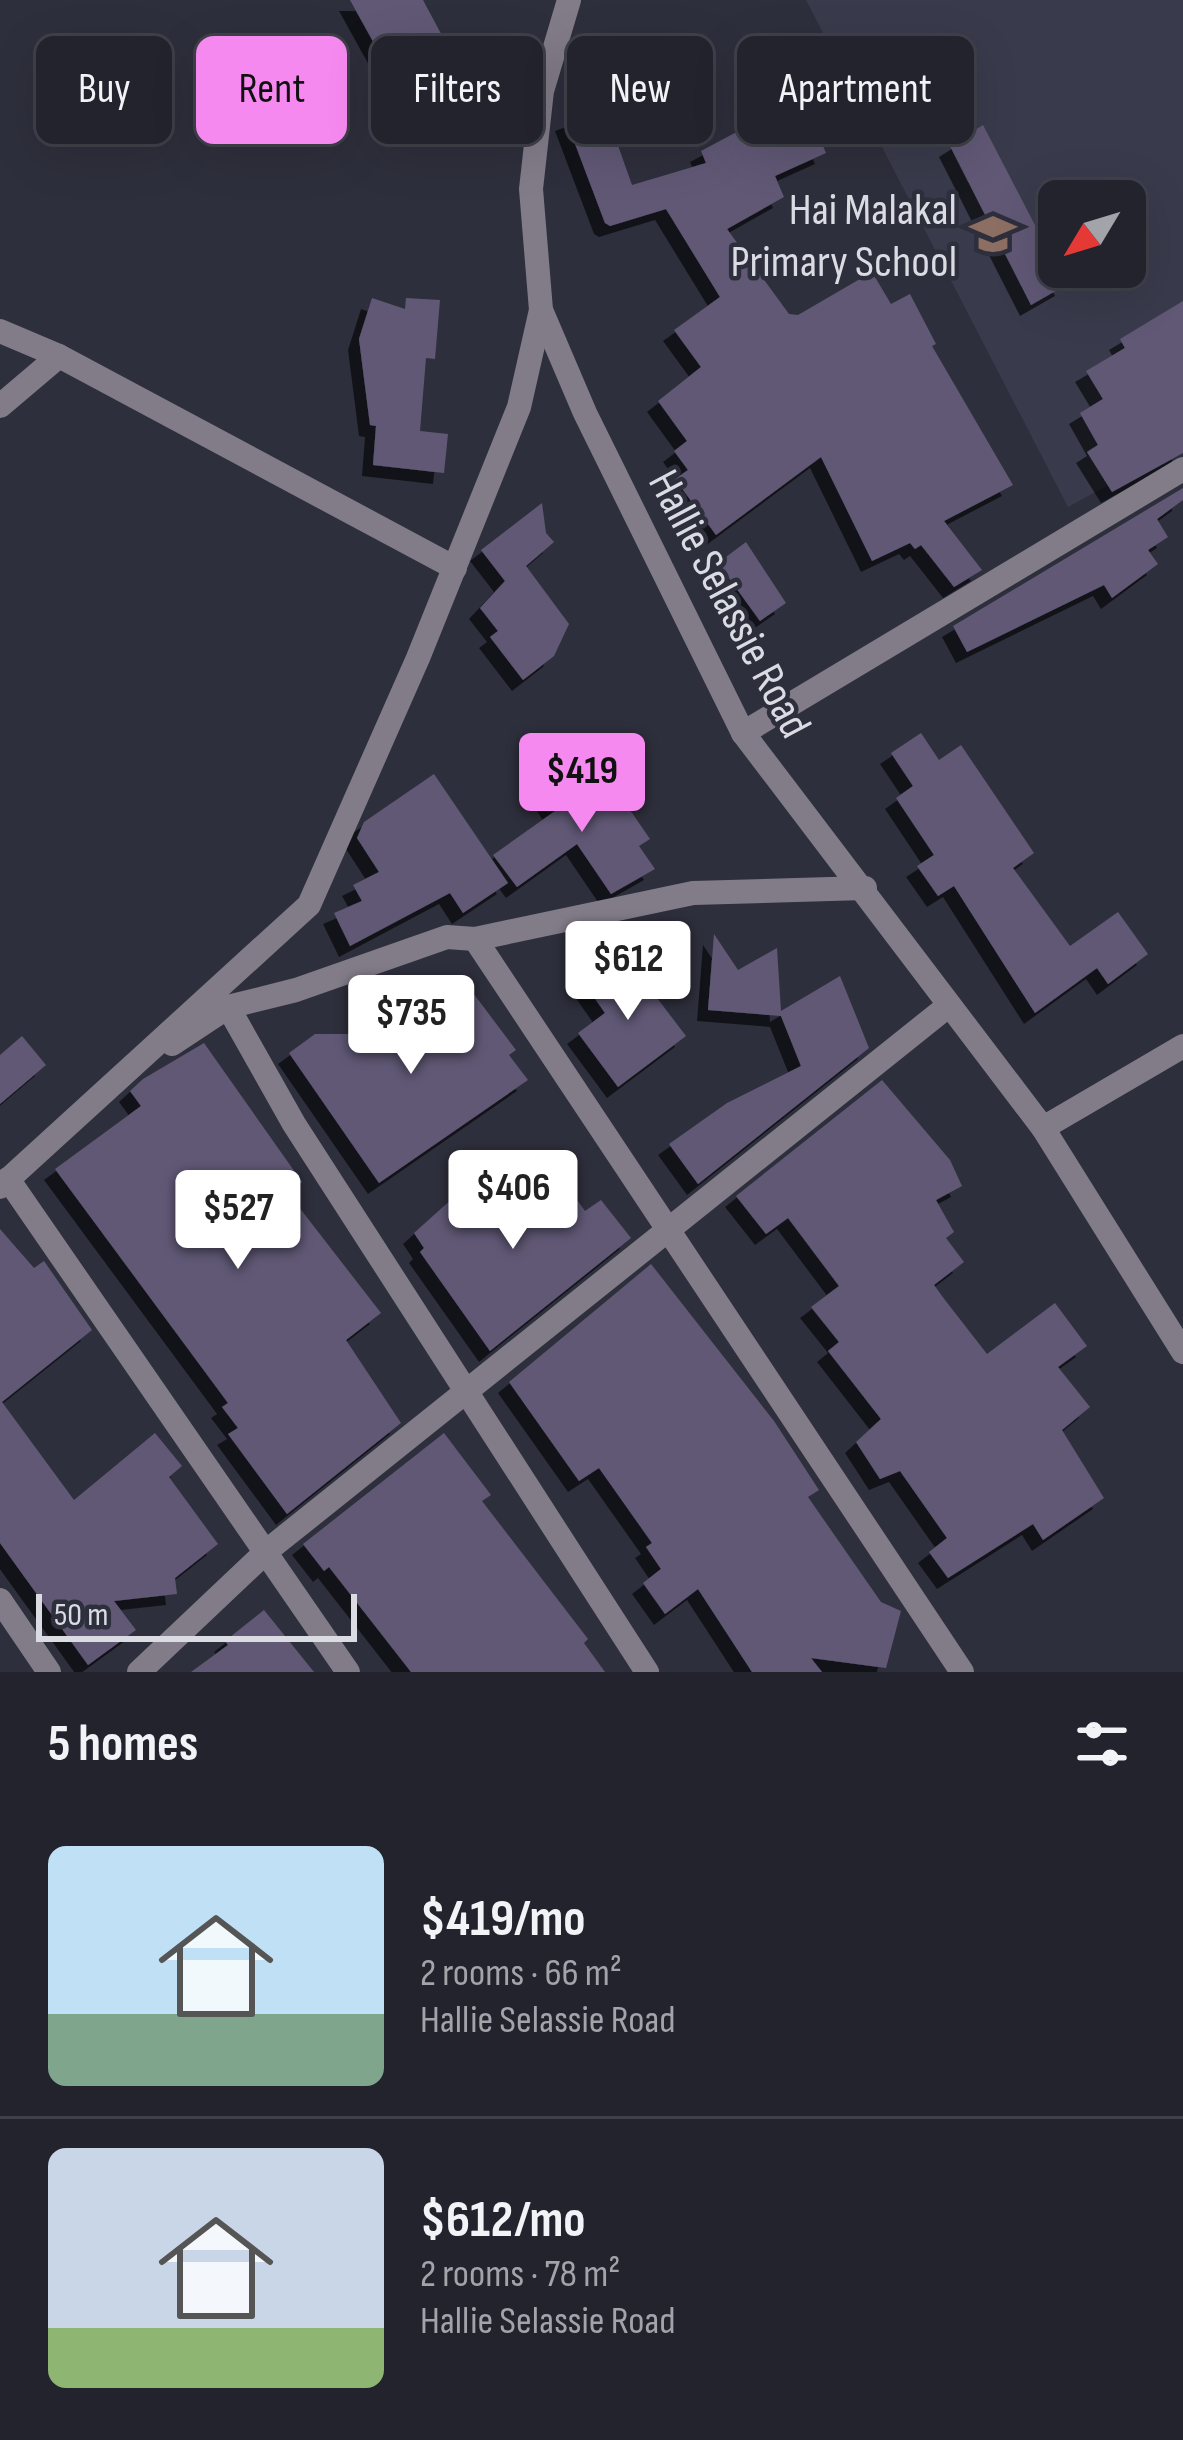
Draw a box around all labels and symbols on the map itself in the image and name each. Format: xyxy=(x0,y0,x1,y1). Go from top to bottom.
north arrow xyxy=(1038,180,1146,288)
place label: Hai Malakal Primary School xyxy=(730,183,957,290)
school or university icon: Hai Malakal Primary School xyxy=(968,209,1018,259)
street label: Hallie Selassie Road xyxy=(635,461,822,747)
pin: $419 xyxy=(511,733,653,835)
pin: $612 xyxy=(557,921,699,1023)
pin: $735 xyxy=(340,975,482,1077)
pin: $406 xyxy=(442,1150,584,1252)
pin: $527 xyxy=(167,1170,309,1272)
scale bar xyxy=(36,1588,357,1641)

